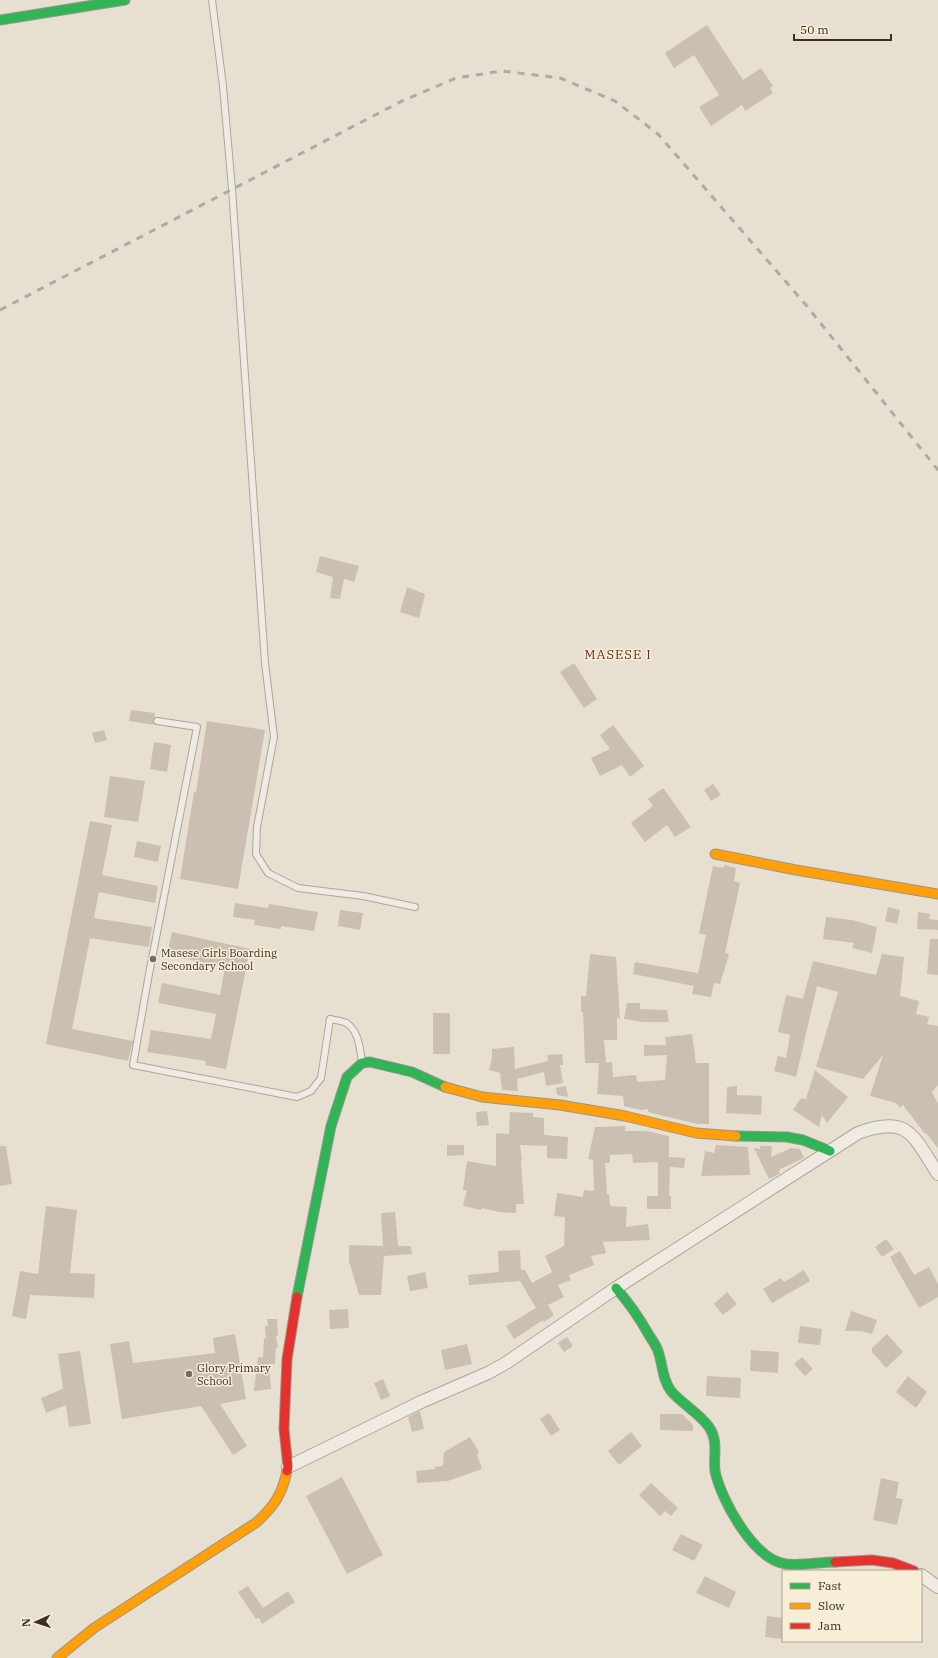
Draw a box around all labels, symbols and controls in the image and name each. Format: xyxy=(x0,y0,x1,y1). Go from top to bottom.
scale bar xyxy=(794,16,891,42)
text: 50 m xyxy=(800,22,829,37)
district label: MASESE I xyxy=(584,646,652,663)
place label: Masese Girls Boarding Secondary School xyxy=(161,946,277,973)
marker: Masese Girls Boarding Secondary School xyxy=(148,954,158,964)
place label: Glory Primary School xyxy=(197,1361,271,1388)
marker: Glory Primary School xyxy=(184,1369,194,1379)
legend xyxy=(782,1570,922,1642)
text: Fast xyxy=(818,1578,842,1593)
text: Slow xyxy=(818,1598,845,1613)
north arrow xyxy=(16,1602,56,1642)
text: N xyxy=(19,1618,33,1627)
text: Jam xyxy=(818,1618,842,1633)

